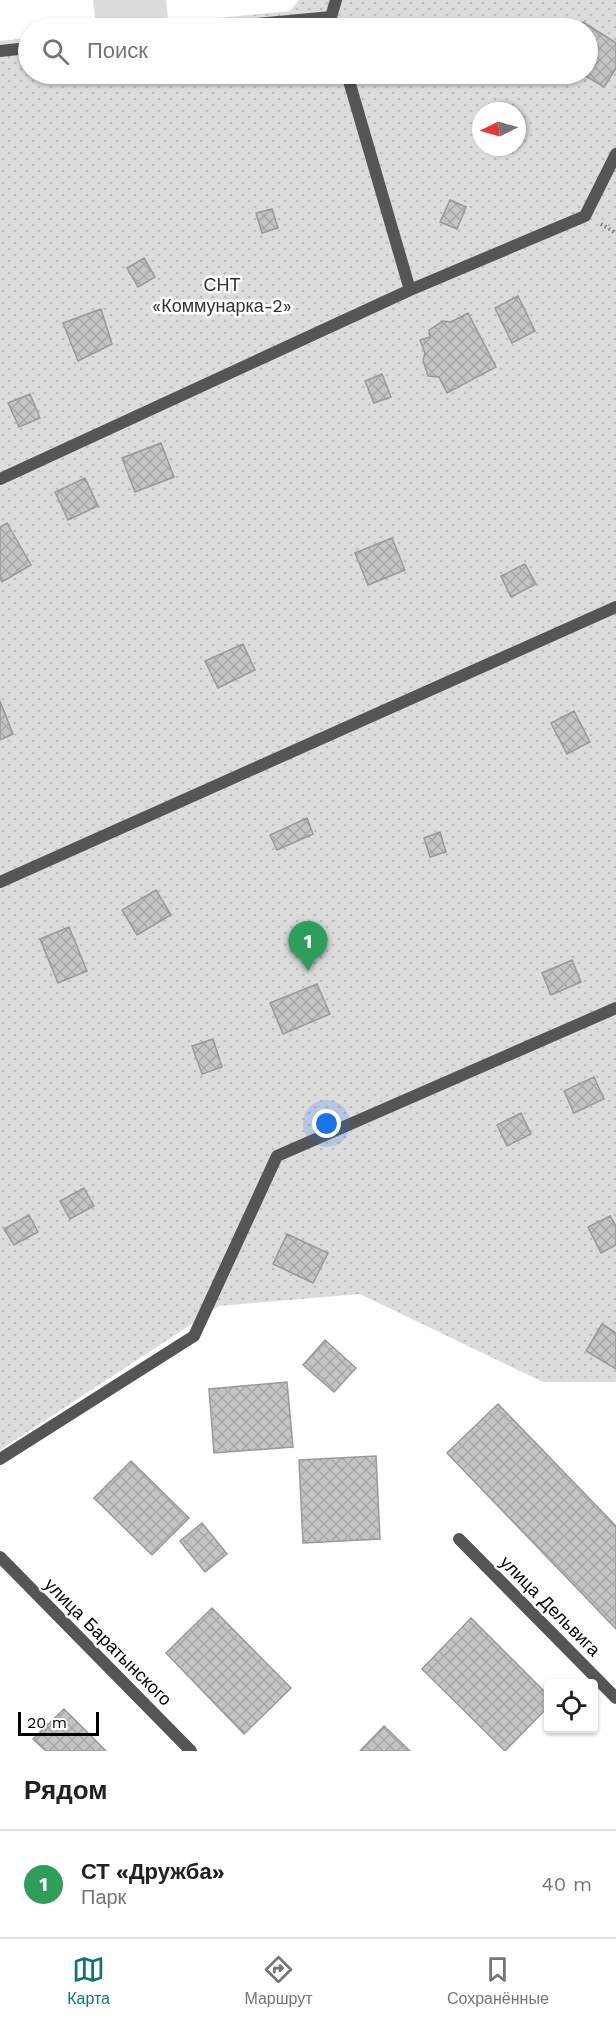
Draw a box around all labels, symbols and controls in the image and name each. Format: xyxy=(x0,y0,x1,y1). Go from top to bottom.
search box xyxy=(18,18,598,84)
icon: search xyxy=(39,35,72,68)
text: Поиск xyxy=(87,38,148,63)
north arrow xyxy=(472,102,526,156)
park label: СНТ «Коммунарка-2» xyxy=(152,274,292,316)
pin: 1 xyxy=(288,922,328,971)
your location xyxy=(312,1109,341,1138)
street label: улица Дельвига xyxy=(496,1551,605,1661)
street label: улица Баратынского xyxy=(40,1574,176,1710)
map controls xyxy=(544,1679,598,1733)
button: locate xyxy=(544,1679,598,1733)
scale bar xyxy=(18,1709,99,1736)
text: 20 m xyxy=(27,1713,67,1732)
text: Рядом xyxy=(24,1775,107,1805)
text: СТ «Дружба» xyxy=(81,1859,225,1884)
text: 1 xyxy=(39,1872,48,1896)
text: 40 m xyxy=(541,1872,592,1896)
text: Парк xyxy=(81,1885,126,1909)
tab: Карта xyxy=(67,1953,110,2008)
tab: Маршрут xyxy=(244,1953,313,2008)
tab: Сохранённые xyxy=(447,1953,549,2008)

